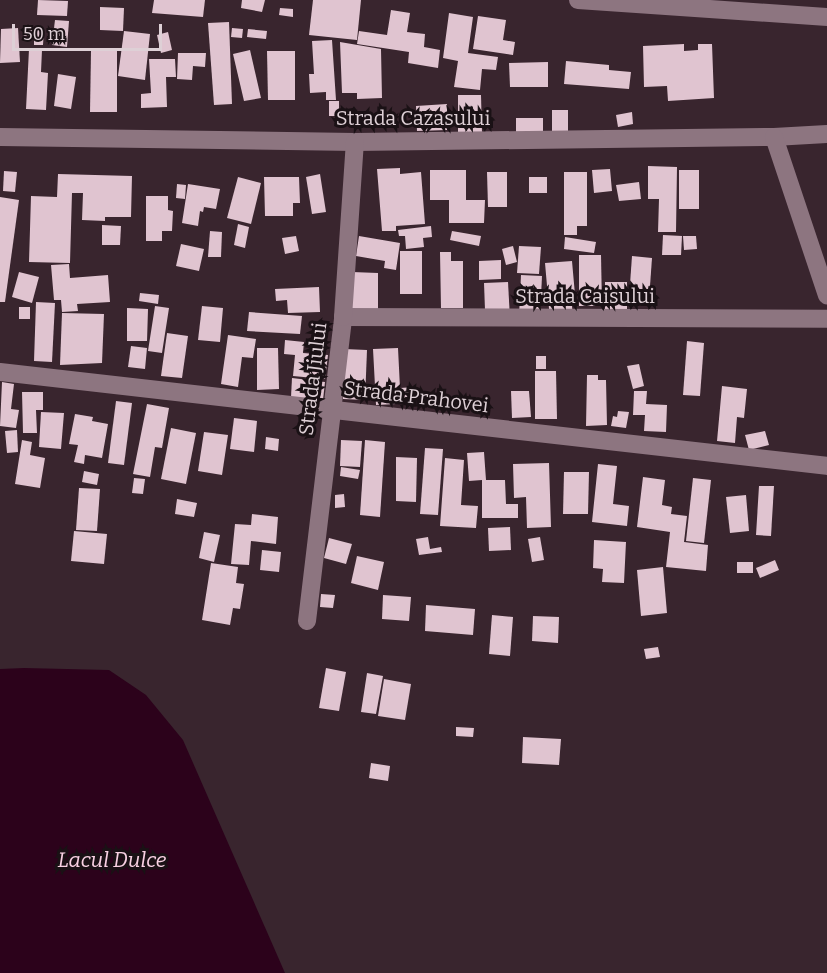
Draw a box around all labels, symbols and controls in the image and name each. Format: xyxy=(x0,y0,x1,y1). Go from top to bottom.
scale bar xyxy=(15,12,165,50)
text: 50 m xyxy=(23,23,65,45)
street label: Strada Cazasului xyxy=(336,106,490,130)
street label: Strada Caisului xyxy=(515,284,655,308)
street label: Strada Jiului xyxy=(294,321,332,437)
street label: Strada Prahovei xyxy=(342,376,490,418)
water label: Lacul Dulce xyxy=(58,847,166,873)

